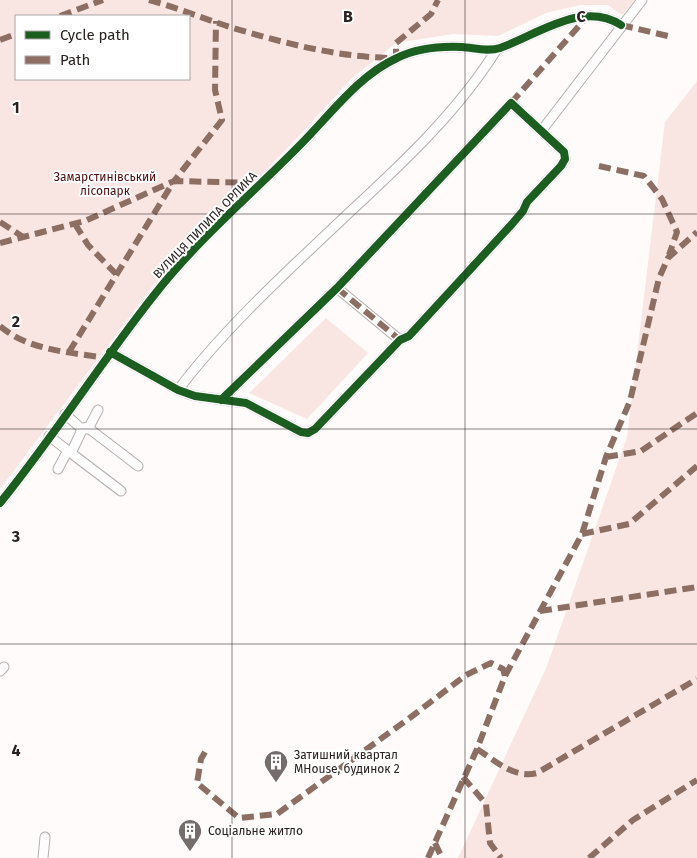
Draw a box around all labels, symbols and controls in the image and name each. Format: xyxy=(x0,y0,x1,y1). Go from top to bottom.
text: B xyxy=(343,7,353,26)
text: C xyxy=(576,7,586,26)
legend xyxy=(15,15,190,80)
text: Cycle path xyxy=(60,26,130,44)
text: Path xyxy=(60,51,90,69)
text: 1 xyxy=(12,98,20,117)
street label: ВУЛИЦЯ ПИЛИПА ОРЛИКА xyxy=(150,169,260,281)
park label: Замарстинівський лісопарк xyxy=(54,170,156,198)
text: 2 xyxy=(12,312,20,331)
text: 3 xyxy=(11,527,20,546)
text: 4 xyxy=(11,741,21,760)
place label: Затишний квартал MHouse, будинок 2 xyxy=(294,748,400,776)
building icon: Затишний квартал MHouse, будинок 2 xyxy=(263,749,289,783)
building icon: Соціальне житло xyxy=(177,818,203,852)
place label: Соціальне житло xyxy=(208,824,303,838)

